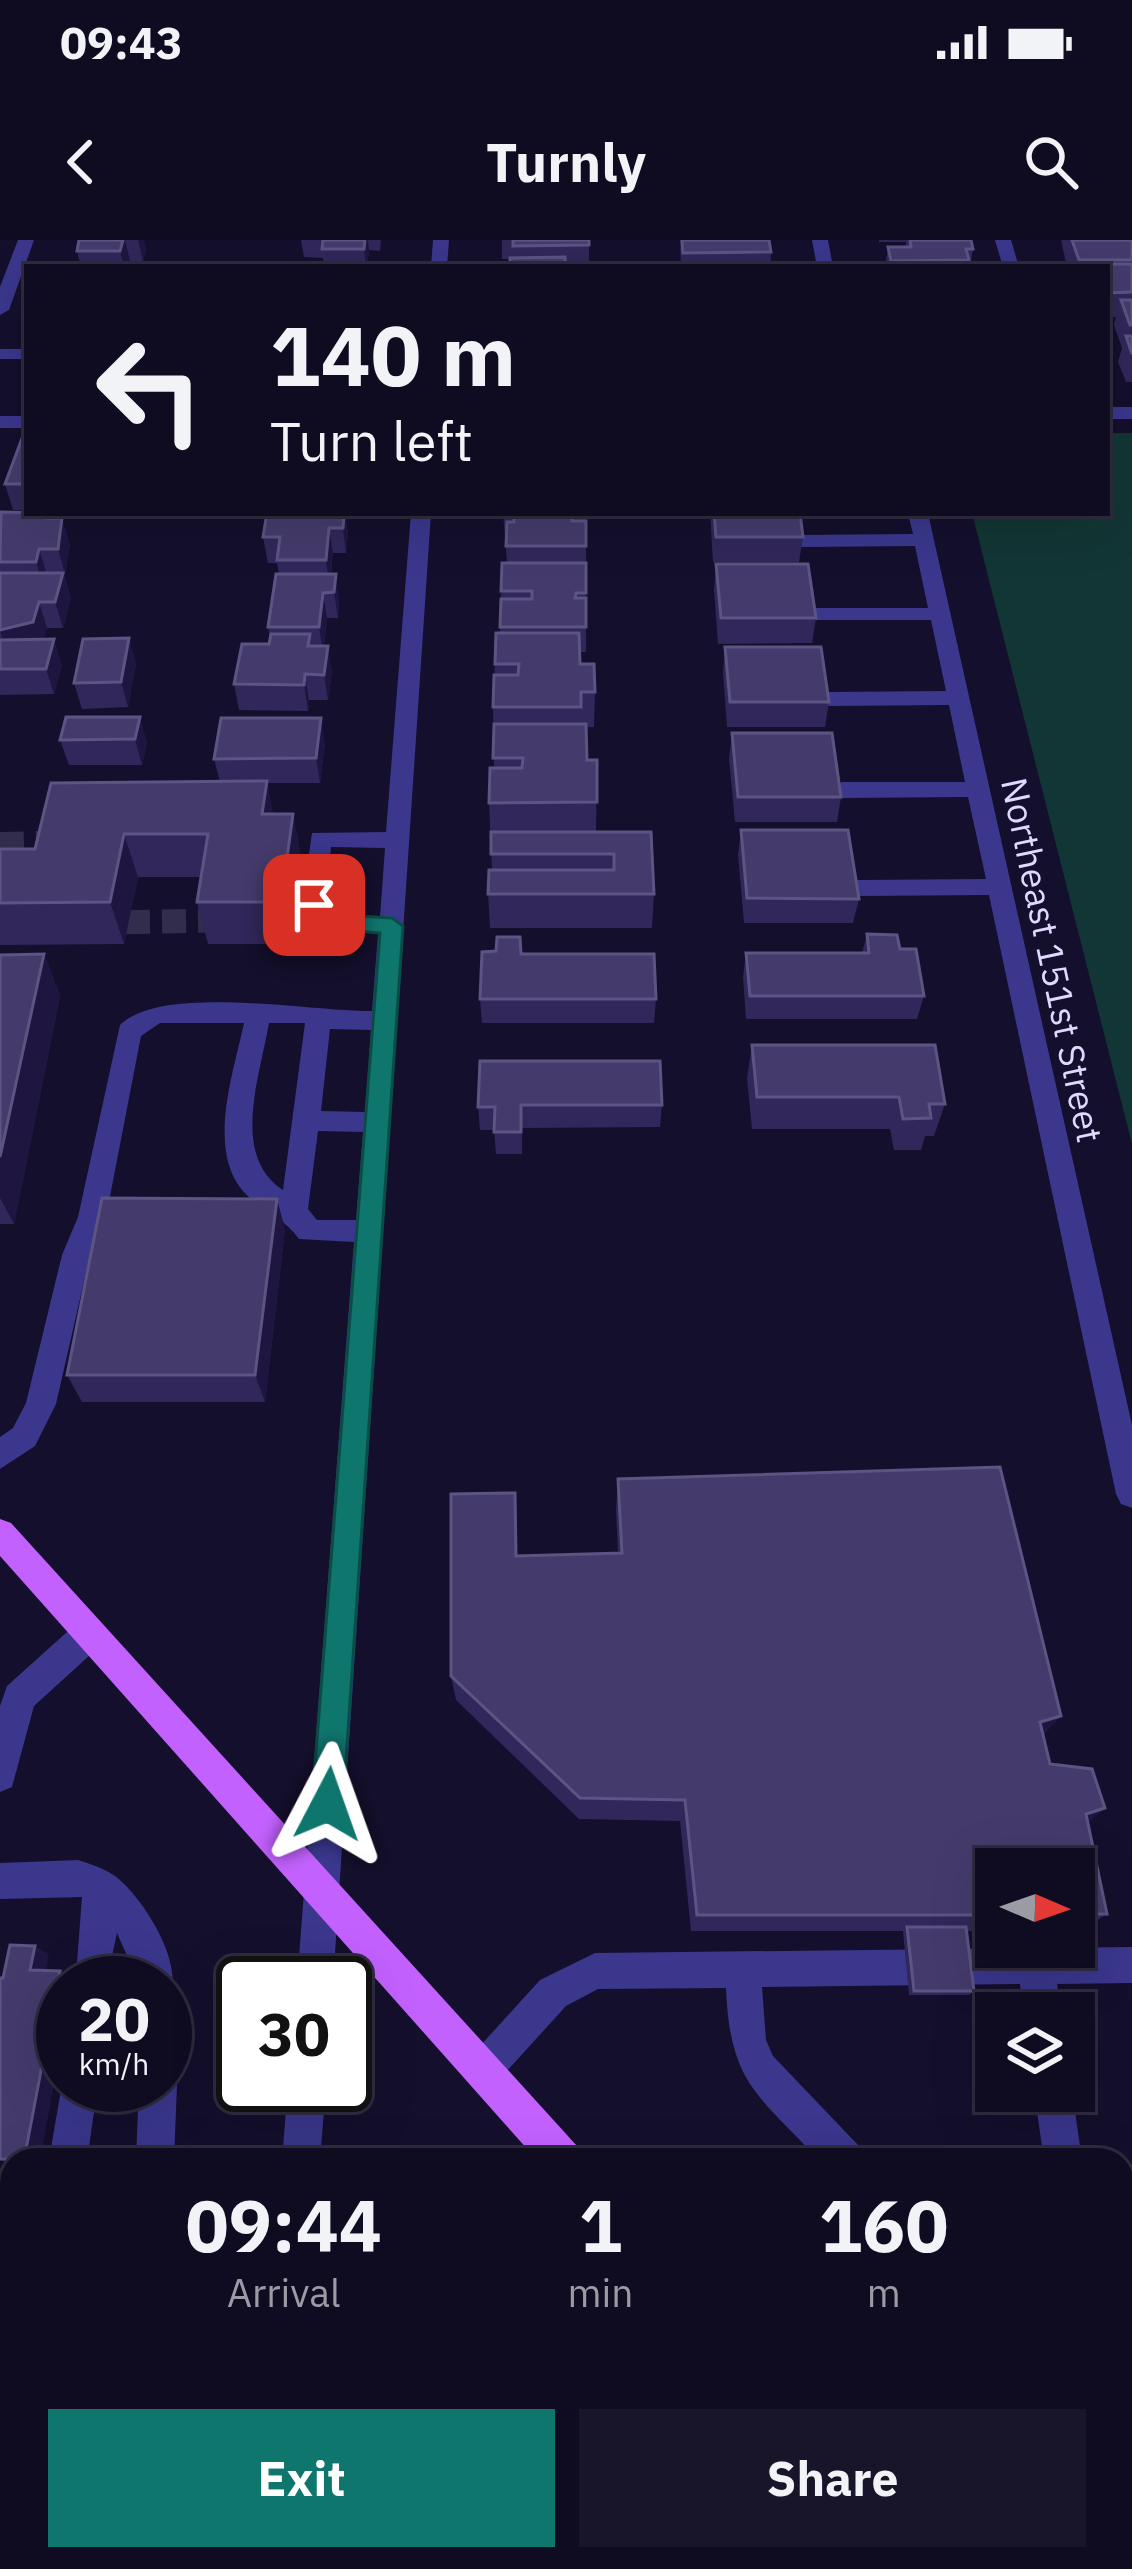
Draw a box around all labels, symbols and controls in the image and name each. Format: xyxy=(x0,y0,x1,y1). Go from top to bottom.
text: 09:43 xyxy=(60,13,183,71)
text: Turnly xyxy=(486,127,646,197)
icon: back xyxy=(48,129,114,195)
icon: search xyxy=(1018,129,1084,195)
text: 140 m xyxy=(270,300,516,409)
icon: left xyxy=(72,312,228,468)
text: Turn left xyxy=(270,406,473,476)
street label: Northeast 151st Street xyxy=(991,773,1114,1146)
pin xyxy=(263,854,365,956)
icon: arrive xyxy=(281,872,347,938)
position arrow xyxy=(265,1741,391,1867)
north arrow xyxy=(975,1848,1095,1968)
map controls xyxy=(975,1848,1095,2112)
speed limit sign: 30 xyxy=(216,1956,372,2112)
text: 20 xyxy=(78,1979,150,2058)
button: layers xyxy=(975,1992,1095,2112)
text: km/h xyxy=(79,2044,149,2083)
text: 09:44 xyxy=(185,2178,382,2272)
text: 1 xyxy=(579,2178,622,2272)
text: 160 xyxy=(819,2178,949,2272)
text: Arrival xyxy=(227,2267,341,2318)
text: min xyxy=(568,2267,633,2318)
text: m xyxy=(867,2267,901,2318)
button: Exit xyxy=(48,2409,555,2547)
button: Share xyxy=(579,2409,1086,2547)

